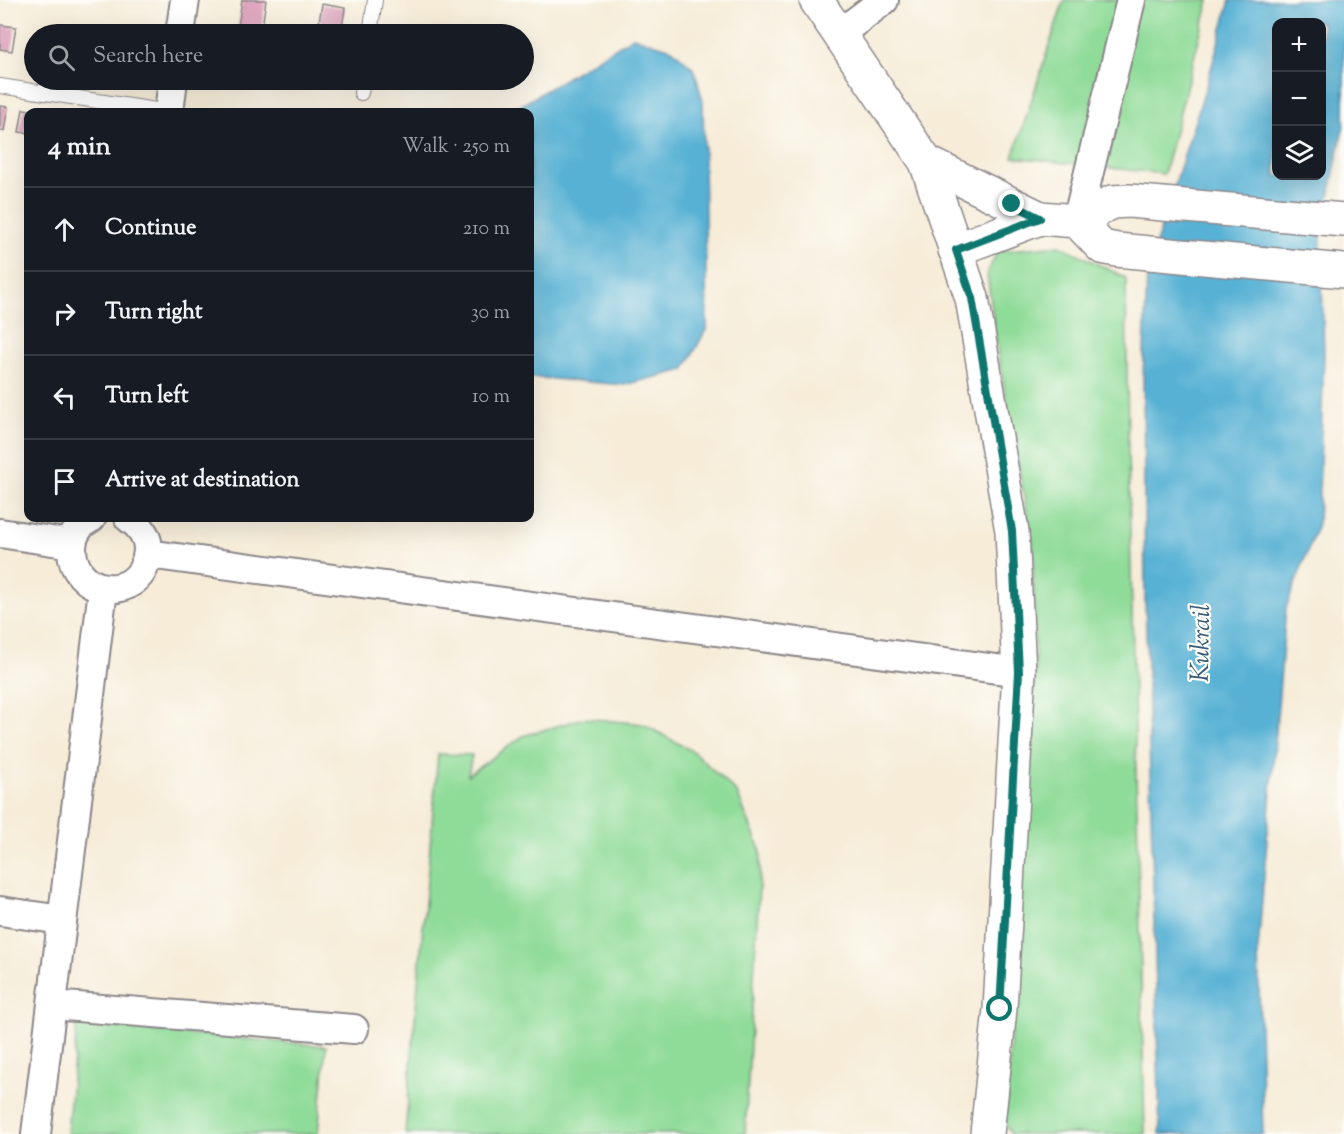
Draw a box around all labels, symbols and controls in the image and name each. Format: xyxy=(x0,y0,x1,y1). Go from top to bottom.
map controls xyxy=(1272,18,1326,180)
button: + xyxy=(1272,18,1326,72)
search box xyxy=(24,24,534,90)
icon: search xyxy=(45,41,78,74)
text: Search here xyxy=(93,41,203,73)
button: − xyxy=(1272,72,1326,126)
button: layers xyxy=(1272,126,1326,180)
text: 4 min xyxy=(48,129,111,166)
text: Walk · 250 m xyxy=(402,133,510,162)
route end xyxy=(998,190,1024,216)
icon: ahead xyxy=(48,213,81,246)
text: Continue xyxy=(105,213,196,245)
text: 210 m xyxy=(463,215,510,244)
icon: right xyxy=(48,297,81,330)
text: Turn right xyxy=(105,297,202,329)
text: 30 m xyxy=(471,299,510,328)
icon: left xyxy=(48,381,81,414)
text: Turn left xyxy=(105,381,188,413)
text: 10 m xyxy=(472,383,510,412)
icon: arrive xyxy=(48,465,81,498)
text: Arrive at destination xyxy=(105,465,300,497)
water label: Kukrail xyxy=(1183,604,1221,682)
route start xyxy=(986,995,1012,1021)

